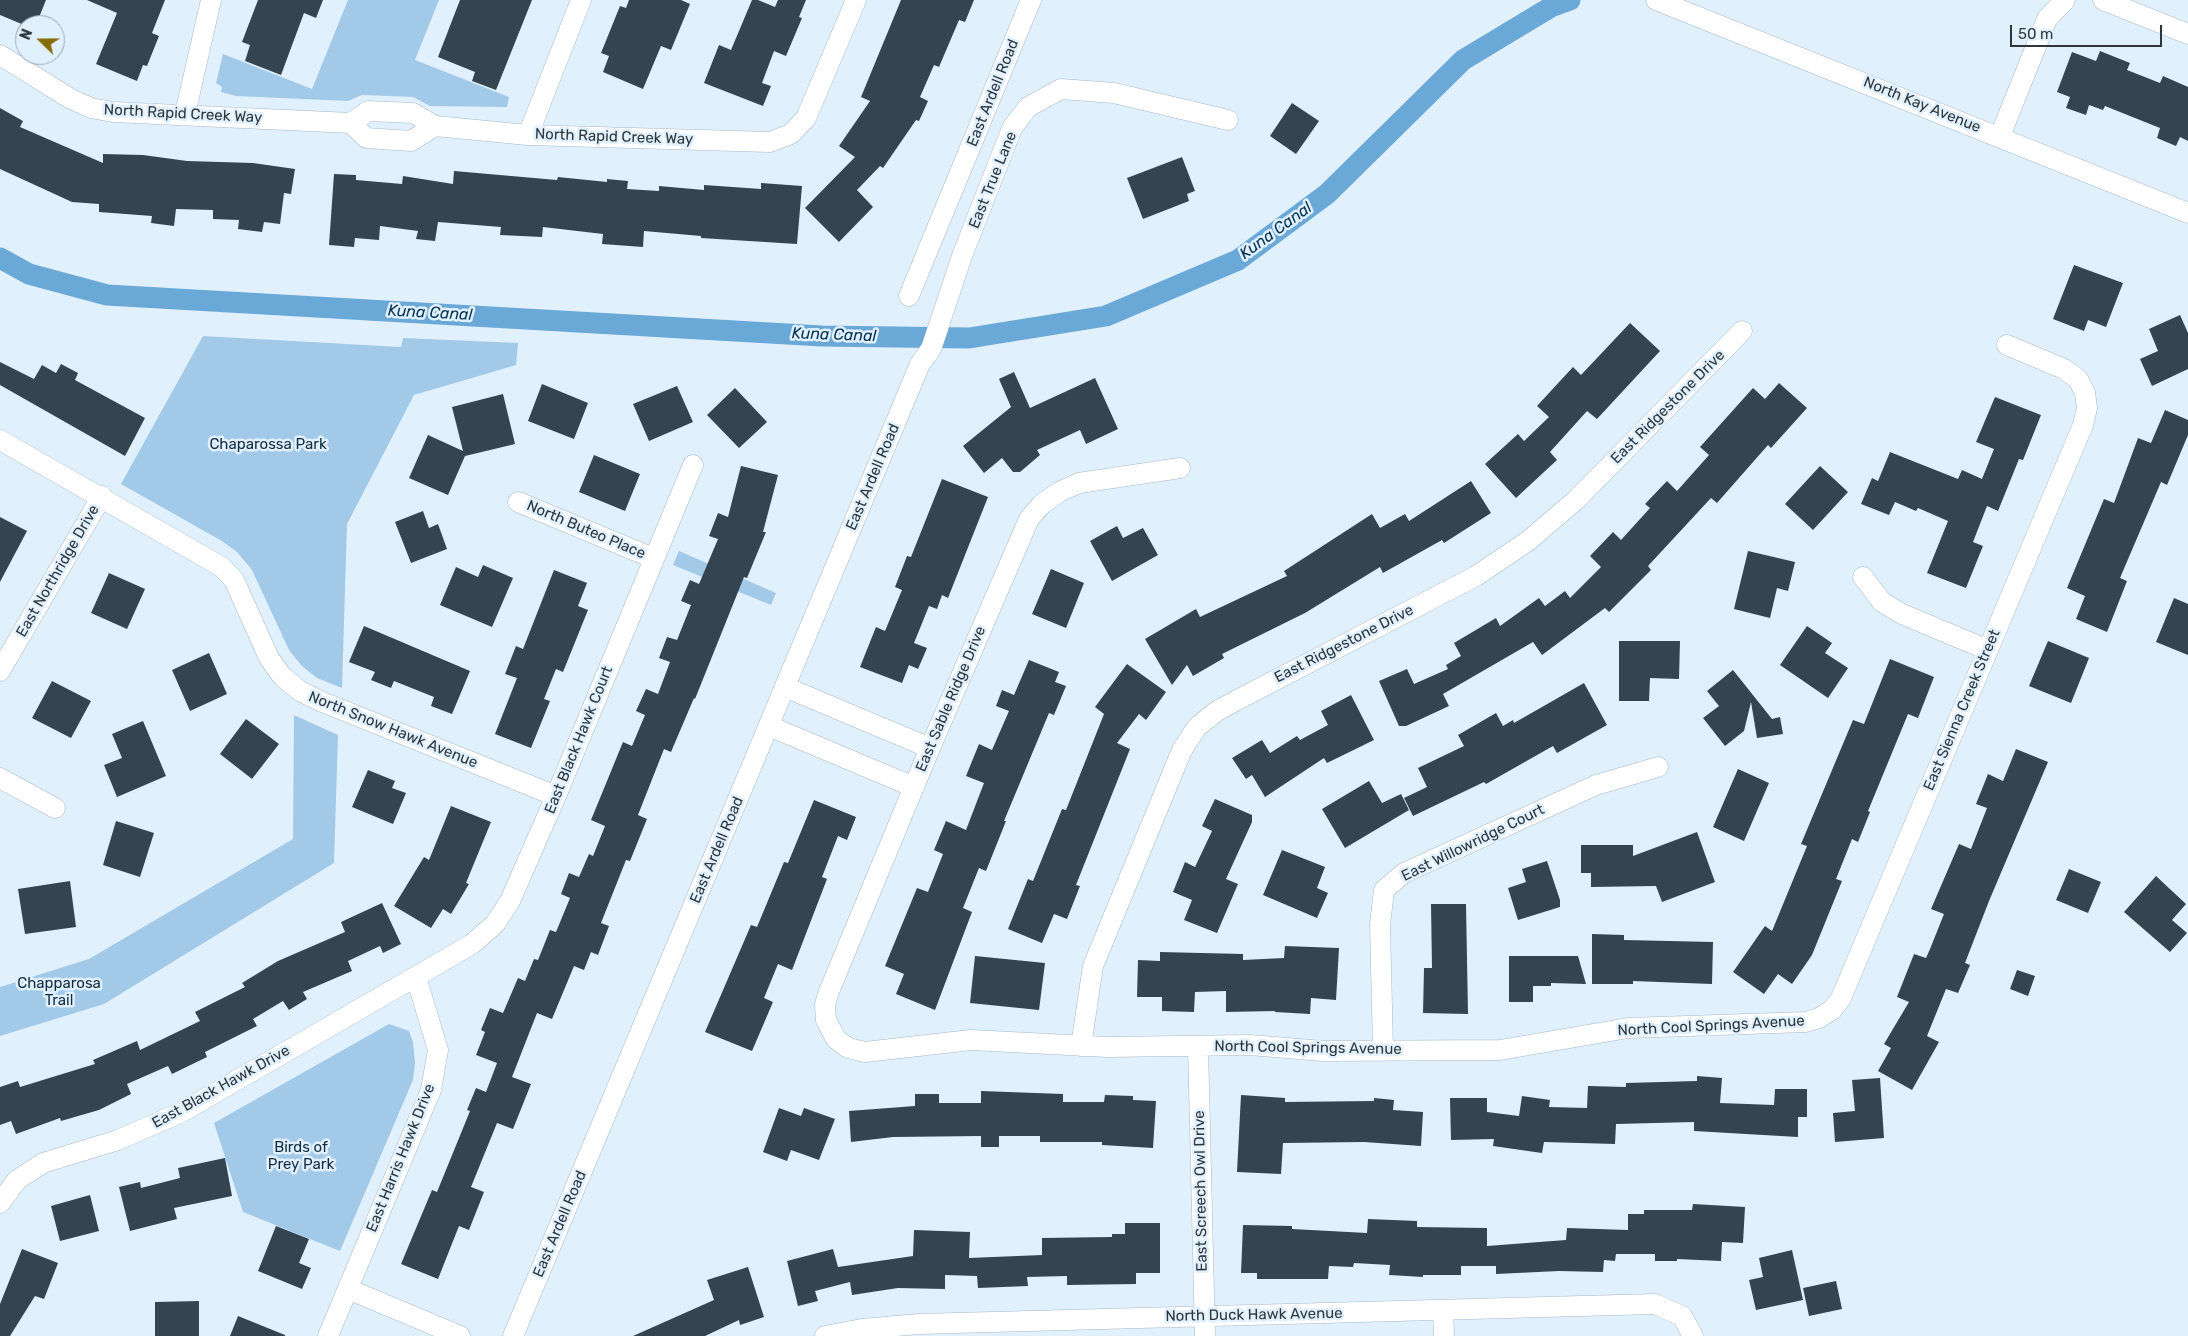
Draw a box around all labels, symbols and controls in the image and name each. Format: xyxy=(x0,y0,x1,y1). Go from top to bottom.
north arrow xyxy=(15,15,65,65)
scale bar xyxy=(2013,15,2166,47)
text: 50 m xyxy=(2018,25,2053,43)
text: N xyxy=(17,27,36,42)
street label: East Ardell Road xyxy=(963,37,1023,149)
street label: North Kay Avenue xyxy=(1861,73,1983,137)
street label: North Rapid Creek Way xyxy=(103,101,263,127)
street label: North Rapid Creek Way xyxy=(534,125,694,149)
street label: East True Lane xyxy=(965,129,1021,231)
water label: Kuna Canal xyxy=(1236,198,1316,264)
water label: Kuna Canal xyxy=(387,301,473,325)
water label: Kuna Canal xyxy=(791,324,877,346)
street label: East Ridgestone Drive xyxy=(1607,346,1729,468)
street label: East Ardell Road xyxy=(842,421,904,533)
park label: Chaparossa Park xyxy=(209,436,327,454)
street label: North Buteo Place xyxy=(524,497,648,563)
street label: East Northridge Drive xyxy=(13,502,103,640)
street label: East Ridgestone Drive xyxy=(1271,601,1417,687)
street label: East Sable Ridge Drive xyxy=(912,624,990,774)
street label: East Sienna Creek Street xyxy=(1920,627,2004,793)
street label: East Black Hawk Court xyxy=(541,663,617,817)
street label: North Snow Hawk Avenue xyxy=(306,688,480,772)
street label: East Ardell Road xyxy=(686,794,748,906)
street label: East Willowridge Court xyxy=(1399,801,1547,885)
park label: Chapparosa Trail xyxy=(17,975,101,1010)
street label: North Cool Springs Avenue xyxy=(1617,1012,1805,1040)
street label: North Cool Springs Avenue xyxy=(1214,1037,1402,1059)
street label: East Black Hawk Drive xyxy=(149,1042,293,1132)
street label: East Harris Hawk Drive xyxy=(363,1081,439,1235)
street label: East Screech Owl Drive xyxy=(1191,1110,1211,1272)
park label: Birds of Prey Park xyxy=(268,1139,334,1174)
street label: East Ardell Road xyxy=(529,1168,591,1280)
street label: North Duck Hawk Avenue xyxy=(1165,1304,1343,1326)

